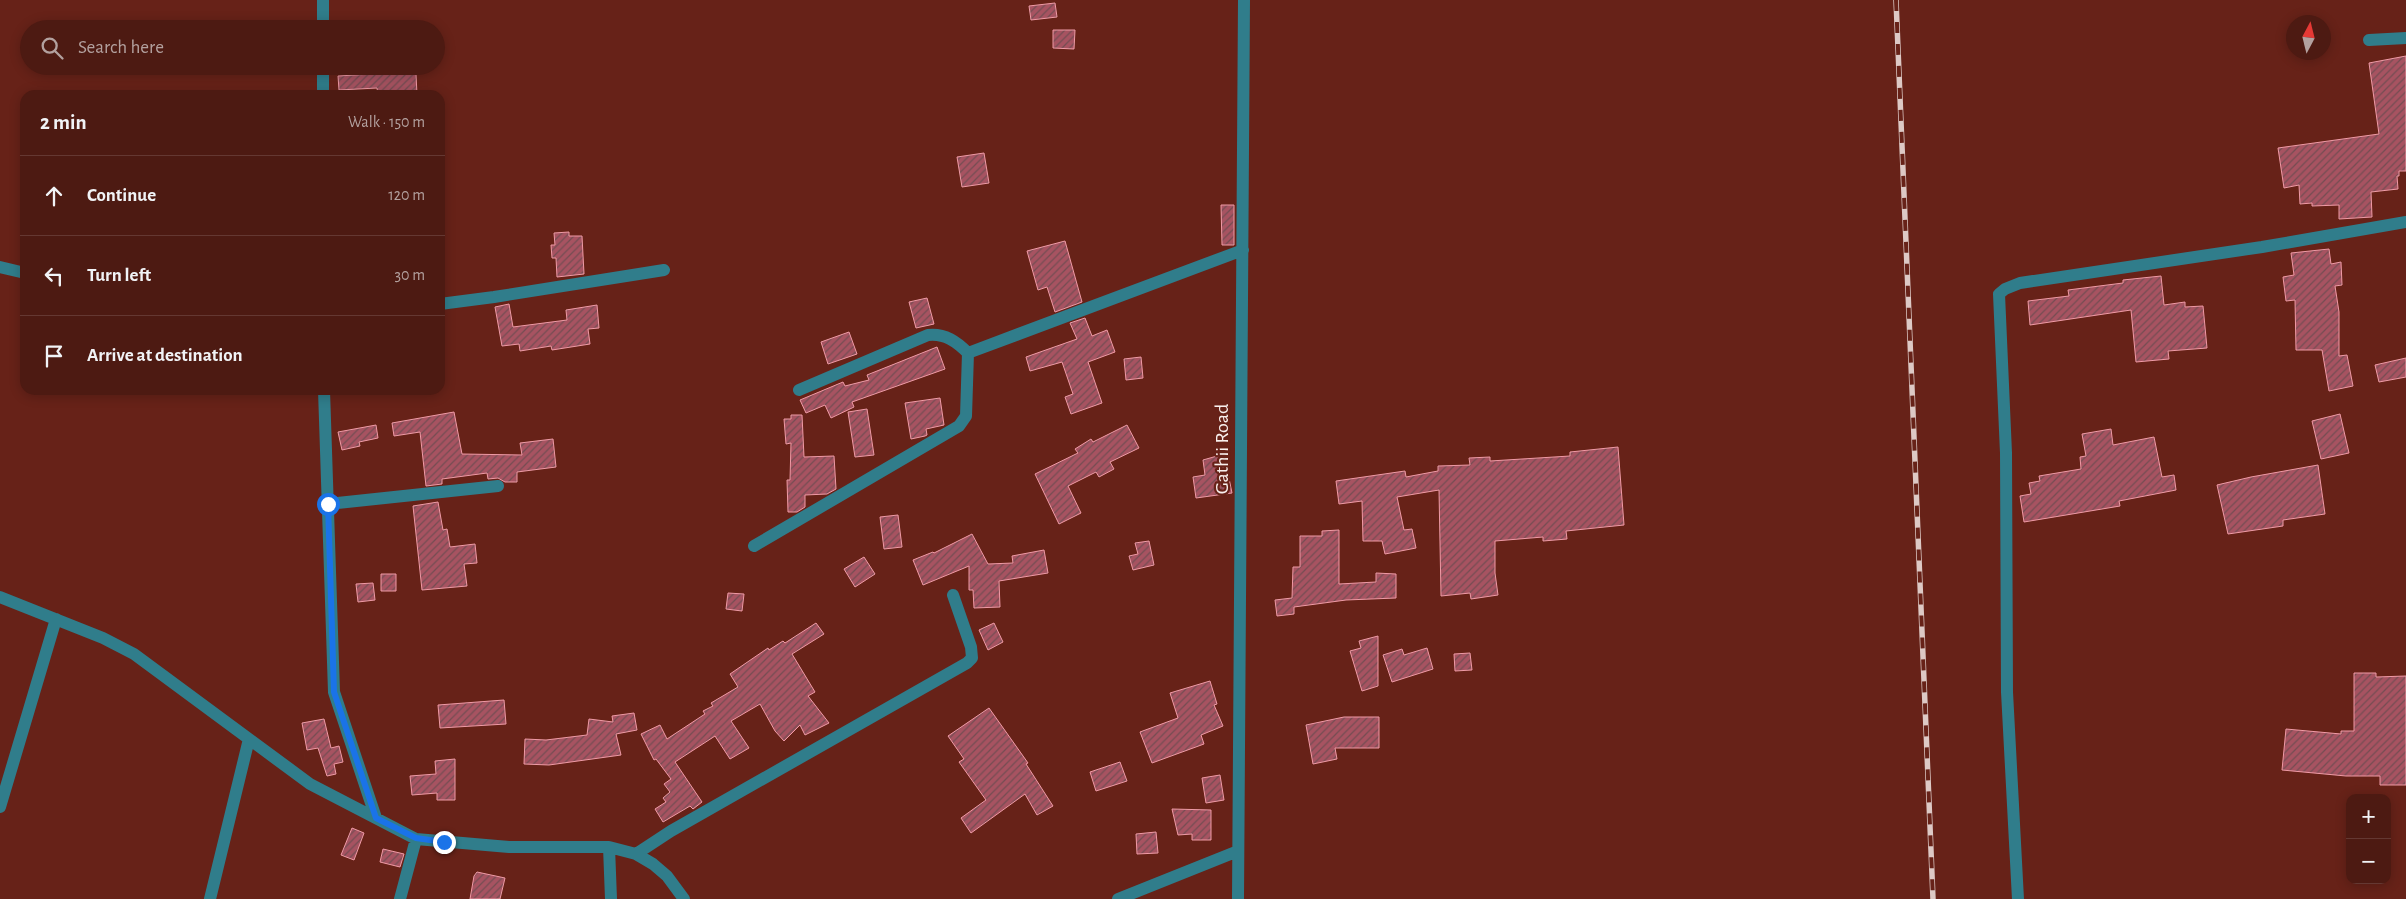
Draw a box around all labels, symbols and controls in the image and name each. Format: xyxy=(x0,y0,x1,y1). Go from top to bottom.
north arrow xyxy=(2286,15,2331,60)
search box xyxy=(20,20,445,75)
icon: search xyxy=(38,34,66,62)
text: Search here xyxy=(78,38,164,57)
text: 2 min xyxy=(40,112,87,133)
text: Walk · 150 m xyxy=(348,114,425,130)
icon: ahead xyxy=(40,182,68,210)
text: Continue xyxy=(87,186,156,205)
text: 120 m xyxy=(388,187,425,203)
icon: left xyxy=(40,262,68,290)
text: Turn left xyxy=(87,266,151,285)
text: 30 m xyxy=(395,267,425,283)
icon: arrive xyxy=(40,342,68,370)
text: Arrive at destination xyxy=(87,346,243,365)
street label: Gathii Road xyxy=(1212,404,1232,494)
route start xyxy=(317,493,340,516)
map controls xyxy=(2346,794,2391,884)
button: + xyxy=(2346,794,2391,839)
route end xyxy=(433,831,456,854)
button: − xyxy=(2346,839,2391,884)

